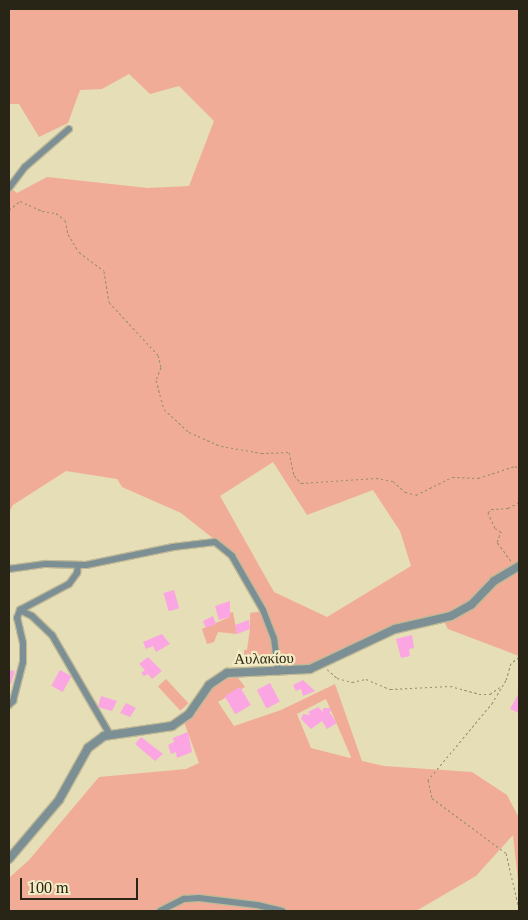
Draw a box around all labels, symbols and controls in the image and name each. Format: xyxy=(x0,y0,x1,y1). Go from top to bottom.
street label: Αυλακίου xyxy=(234,648,294,668)
scale bar xyxy=(22,868,140,900)
text: 100 m xyxy=(28,877,69,897)

